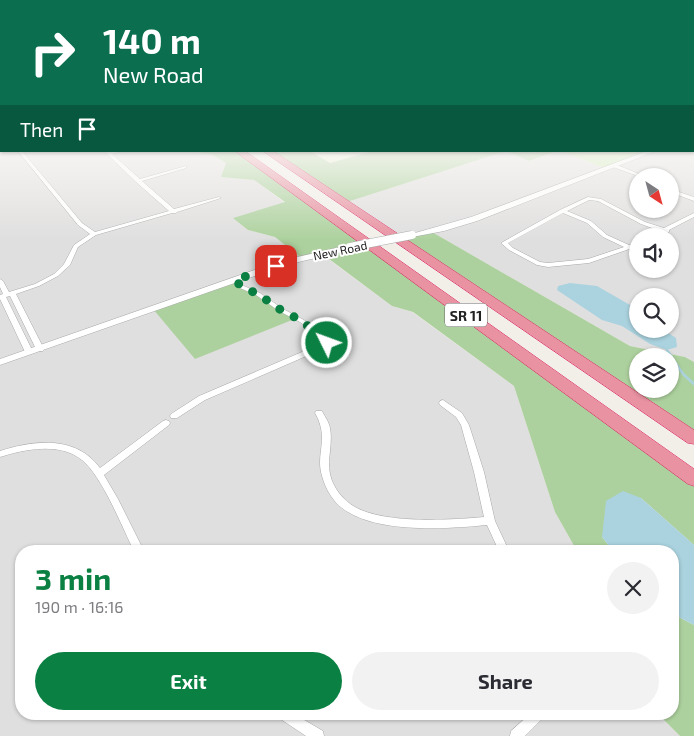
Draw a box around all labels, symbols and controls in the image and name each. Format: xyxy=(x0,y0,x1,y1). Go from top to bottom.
text: 140 m xyxy=(103,19,201,61)
icon: right xyxy=(20,20,85,85)
text: New Road xyxy=(103,61,204,87)
icon: arrive xyxy=(73,115,101,143)
text: Then xyxy=(20,118,63,141)
north arrow xyxy=(629,168,679,218)
map controls xyxy=(629,168,679,398)
button: sound xyxy=(629,228,679,278)
street label: New Road xyxy=(312,237,368,263)
pin xyxy=(255,245,297,287)
icon: arrive xyxy=(262,252,290,280)
button: search xyxy=(629,288,679,338)
road number: SR 11 xyxy=(445,304,487,326)
position arrow xyxy=(300,316,352,368)
button: layers xyxy=(629,348,679,398)
text: 3 min xyxy=(35,560,111,596)
button: close xyxy=(607,562,659,614)
text: 190 m · 16:16 xyxy=(35,597,123,616)
button: Exit xyxy=(35,652,342,710)
button: Share xyxy=(352,652,659,710)

